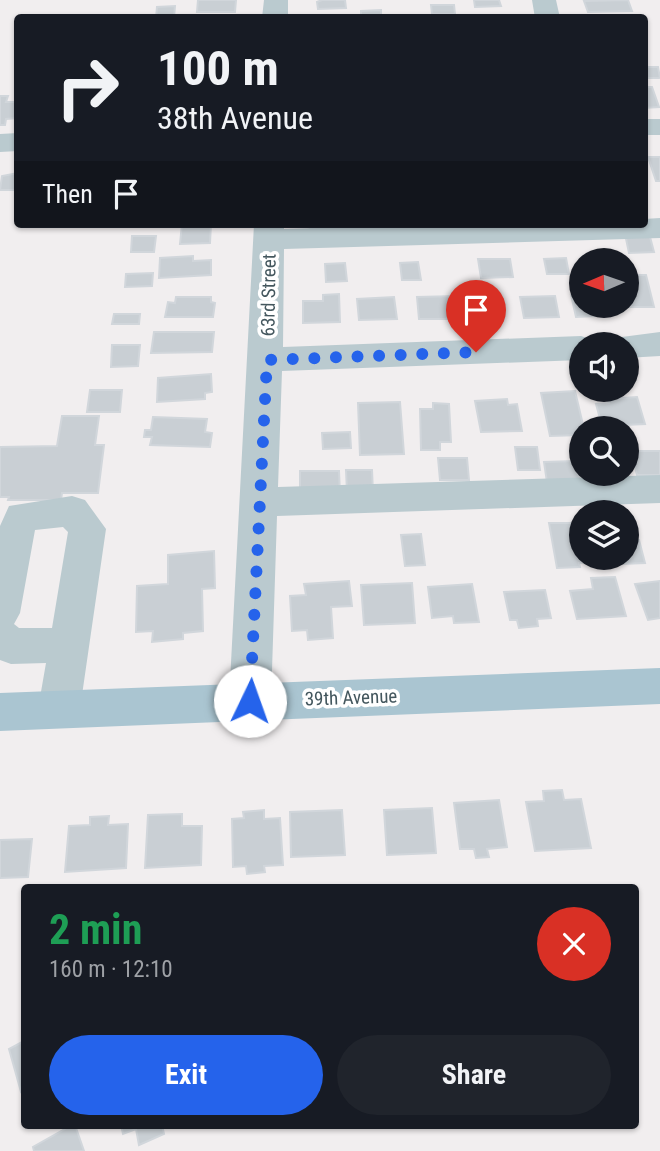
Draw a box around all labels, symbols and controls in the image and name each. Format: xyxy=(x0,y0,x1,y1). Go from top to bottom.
text: 100 m xyxy=(157,40,279,97)
icon: right xyxy=(42,42,133,133)
text: 38th Avenue xyxy=(157,99,313,137)
icon: arrive xyxy=(107,175,145,213)
text: Then xyxy=(42,179,93,209)
north arrow xyxy=(569,248,639,318)
map controls xyxy=(569,248,639,570)
street label: 63rd Street xyxy=(256,253,281,337)
pin xyxy=(446,280,506,352)
icon: arrive xyxy=(457,291,495,329)
button: sound xyxy=(569,332,639,402)
button: search xyxy=(569,416,639,486)
button: layers xyxy=(569,500,639,570)
position arrow xyxy=(213,664,287,738)
street label: 39th Avenue xyxy=(304,684,398,711)
text: 2 min xyxy=(49,905,142,954)
button: close xyxy=(537,907,611,981)
text: 160 m · 12:10 xyxy=(49,956,173,983)
button: Exit xyxy=(49,1035,323,1115)
button: Share xyxy=(337,1035,611,1115)

